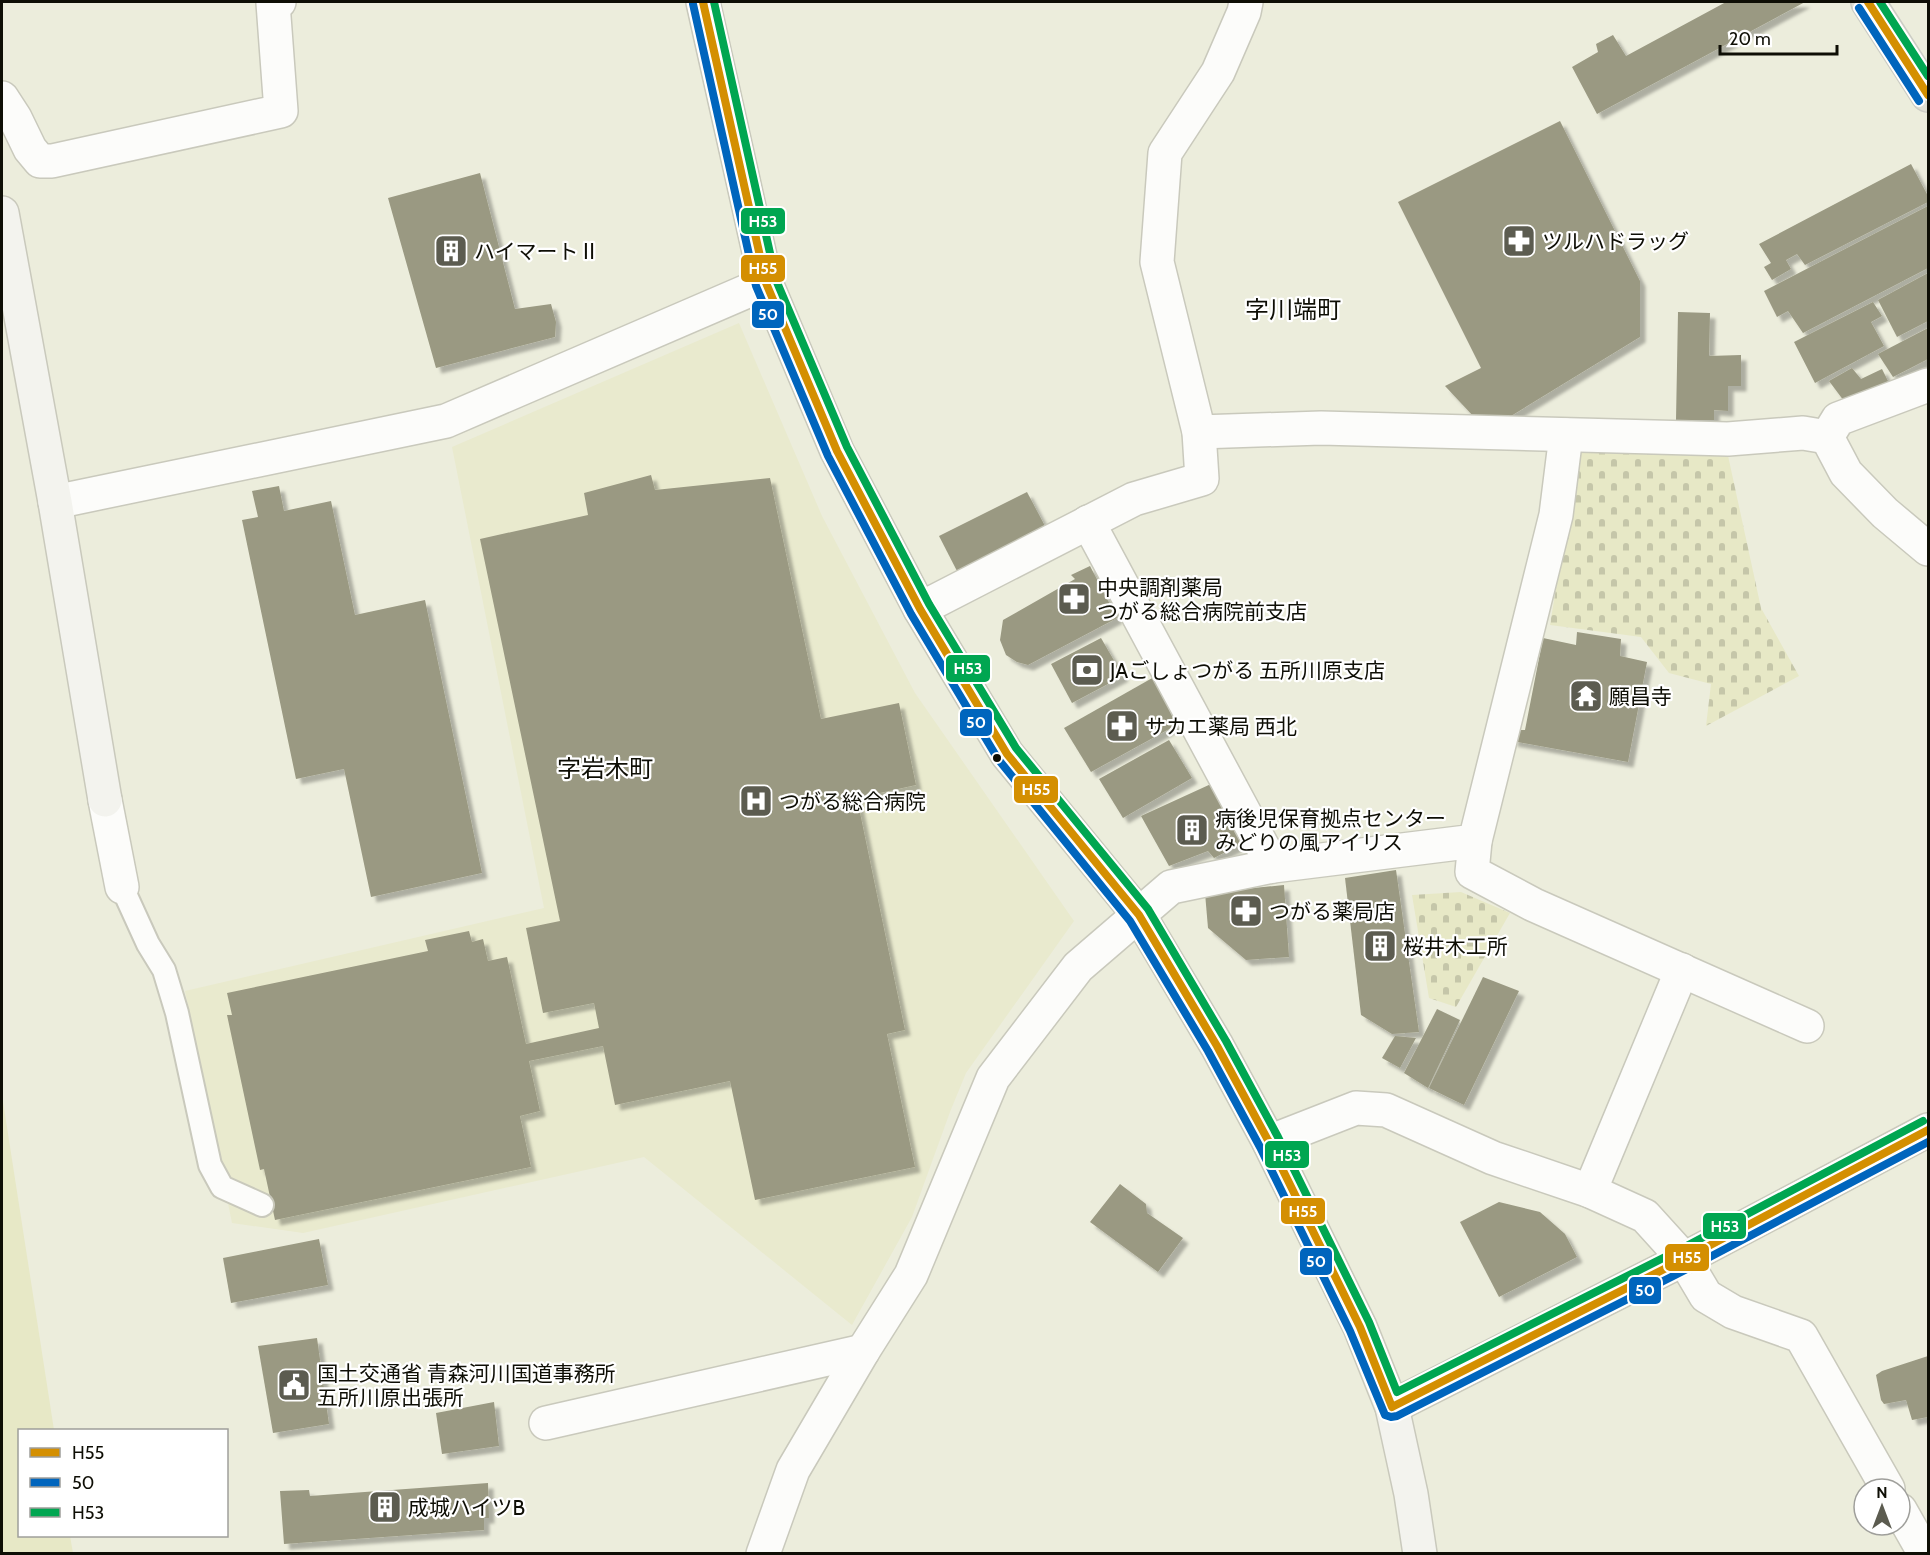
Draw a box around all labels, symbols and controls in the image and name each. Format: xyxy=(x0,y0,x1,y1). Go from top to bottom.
scale bar xyxy=(1720,18,1837,56)
text: 20 m xyxy=(1729,28,1771,50)
line badge: H53 xyxy=(740,207,786,235)
text: H53 xyxy=(749,212,777,231)
pharmacy icon: ツルハドラッグ xyxy=(1501,223,1537,259)
place label: ツルハドラッグ xyxy=(1542,229,1689,254)
building icon: ハイマートⅡ xyxy=(433,233,469,269)
place label: ハイマートⅡ xyxy=(474,239,600,264)
line badge: H55 xyxy=(740,254,786,283)
text: H55 xyxy=(749,259,777,278)
district label: 字川端町 xyxy=(1245,295,1341,324)
line badge: 50 xyxy=(751,300,785,329)
text: 50 xyxy=(758,305,778,324)
place label: 中央調剤薬局 つがる総合病院前支店 xyxy=(1097,575,1307,624)
pharmacy icon: 中央調剤薬局 つがる総合病院前支店 xyxy=(1056,581,1092,617)
bank icon: JAごしょつがる 五所川原支店 xyxy=(1069,652,1105,688)
line badge: H53 xyxy=(945,654,991,683)
place label: JAごしょつがる 五所川原支店 xyxy=(1109,658,1385,683)
text: H53 xyxy=(954,659,982,678)
temple icon: 願昌寺 xyxy=(1568,678,1604,714)
place label: 願昌寺 xyxy=(1609,684,1672,709)
line badge: 50 xyxy=(959,708,993,737)
pharmacy icon: サカエ薬局 西北 xyxy=(1104,708,1140,744)
text: 50 xyxy=(966,713,986,732)
place label: サカエ薬局 西北 xyxy=(1145,714,1297,739)
unlabelled marker xyxy=(991,752,1003,764)
district label: 字岩木町 xyxy=(557,754,653,783)
line badge: H55 xyxy=(1013,775,1059,804)
text: H55 xyxy=(1022,780,1050,799)
hospital icon: つがる総合病院 xyxy=(738,783,774,819)
place label: つがる総合病院 xyxy=(779,789,926,814)
place label: 病後児保育拠点センター みどりの風アイリス xyxy=(1215,806,1446,855)
building icon: 病後児保育拠点センター みどりの風アイリス xyxy=(1174,812,1210,848)
pharmacy icon: つがる薬局店 xyxy=(1228,893,1264,929)
place label: つがる薬局店 xyxy=(1269,899,1395,924)
building icon: 桜井木工所 xyxy=(1362,928,1398,964)
place label: 桜井木工所 xyxy=(1403,934,1508,959)
line badge: H53 xyxy=(1264,1140,1310,1169)
text: H53 xyxy=(1273,1146,1301,1165)
line badge: H55 xyxy=(1280,1197,1326,1225)
text: H55 xyxy=(1289,1202,1317,1221)
line badge: H53 xyxy=(1702,1212,1747,1240)
text: H53 xyxy=(1711,1217,1739,1236)
line badge: H55 xyxy=(1664,1243,1710,1272)
line badge: 50 xyxy=(1299,1247,1333,1276)
text: H55 xyxy=(1673,1248,1701,1267)
text: 50 xyxy=(1306,1252,1326,1271)
line badge: 50 xyxy=(1628,1276,1662,1305)
text: 50 xyxy=(1635,1281,1655,1300)
place label: 国土交通省 青森河川国道事務所 五所川原出張所 xyxy=(317,1361,616,1410)
public building icon: 国土交通省 青森河川国道事務所 五所川原出張所 xyxy=(276,1367,312,1403)
legend xyxy=(18,1429,228,1537)
text: H55 xyxy=(72,1442,104,1464)
text: 50 xyxy=(72,1472,94,1494)
north arrow xyxy=(1852,1477,1912,1537)
text: N xyxy=(1876,1483,1888,1502)
building icon: 成城ハイツB xyxy=(367,1489,403,1525)
place label: 成城ハイツB xyxy=(408,1495,525,1520)
text: H53 xyxy=(72,1502,104,1524)

